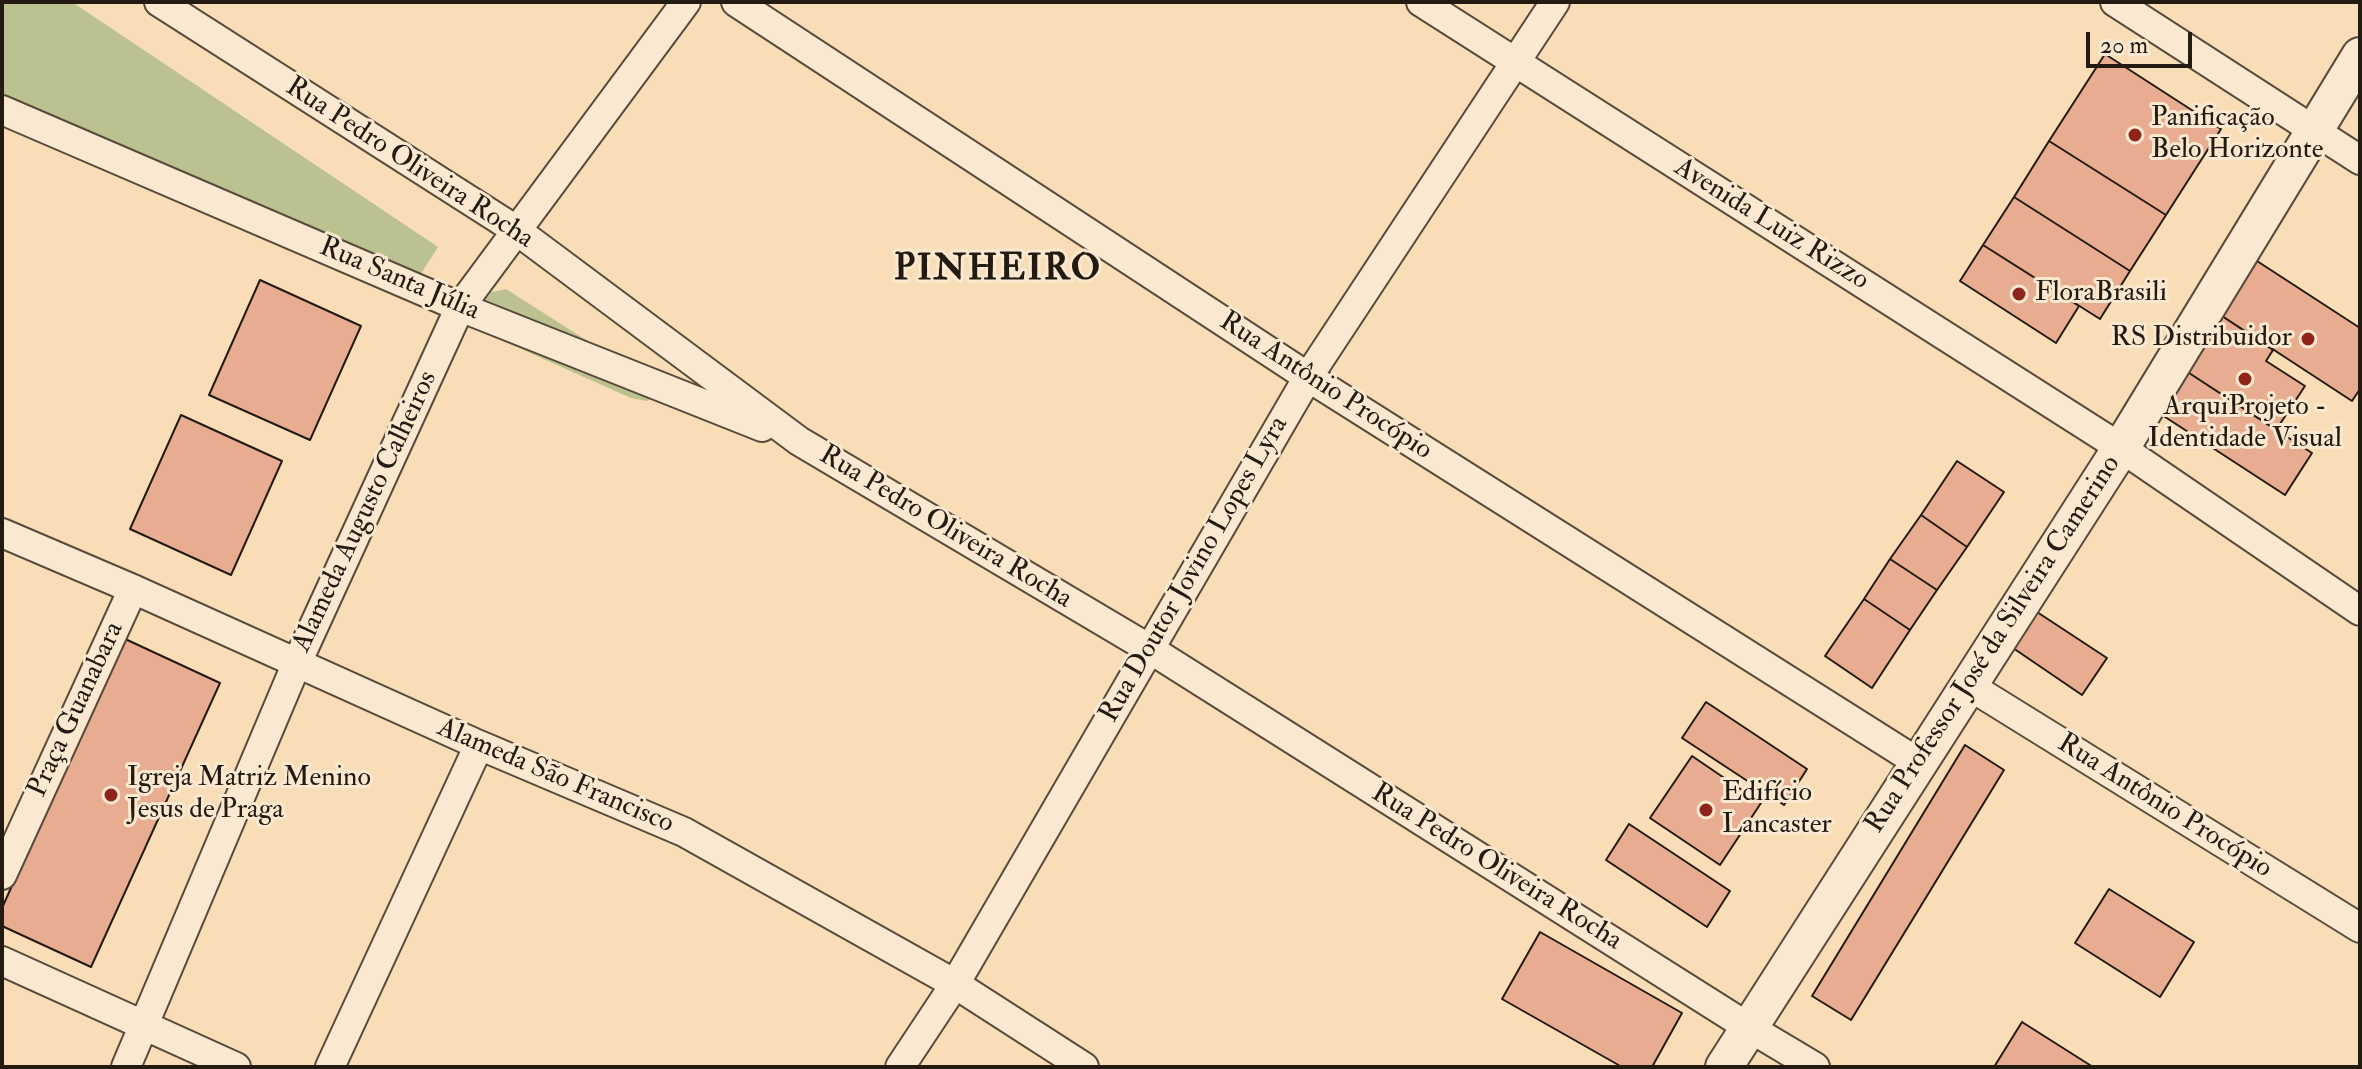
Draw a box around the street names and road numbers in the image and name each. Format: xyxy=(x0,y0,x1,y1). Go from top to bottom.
street label: Rua Pedro Oliveira Rocha xyxy=(279,71,539,257)
street label: Avenida Luiz Rizzo xyxy=(1667,152,1875,298)
street label: Rua Santa Júlia xyxy=(314,231,484,329)
street label: Rua Antônio Procópio xyxy=(1212,306,1438,468)
street label: Alameda Augusto Calheiros xyxy=(286,366,446,658)
street label: Rua Doutor Jovino Lopes Lyra xyxy=(1093,411,1297,729)
street label: Rua Pedro Oliveira Rocha xyxy=(812,439,1078,617)
street label: Rua Professor José da Silveira Camerino xyxy=(1859,450,2129,840)
street label: Praça Guanabara xyxy=(22,617,132,803)
street label: Alameda São Francisco xyxy=(432,712,678,842)
street label: Rua Antônio Procópio xyxy=(2050,727,2278,887)
street label: Rua Pedro Oliveira Rocha xyxy=(1364,777,1628,959)

